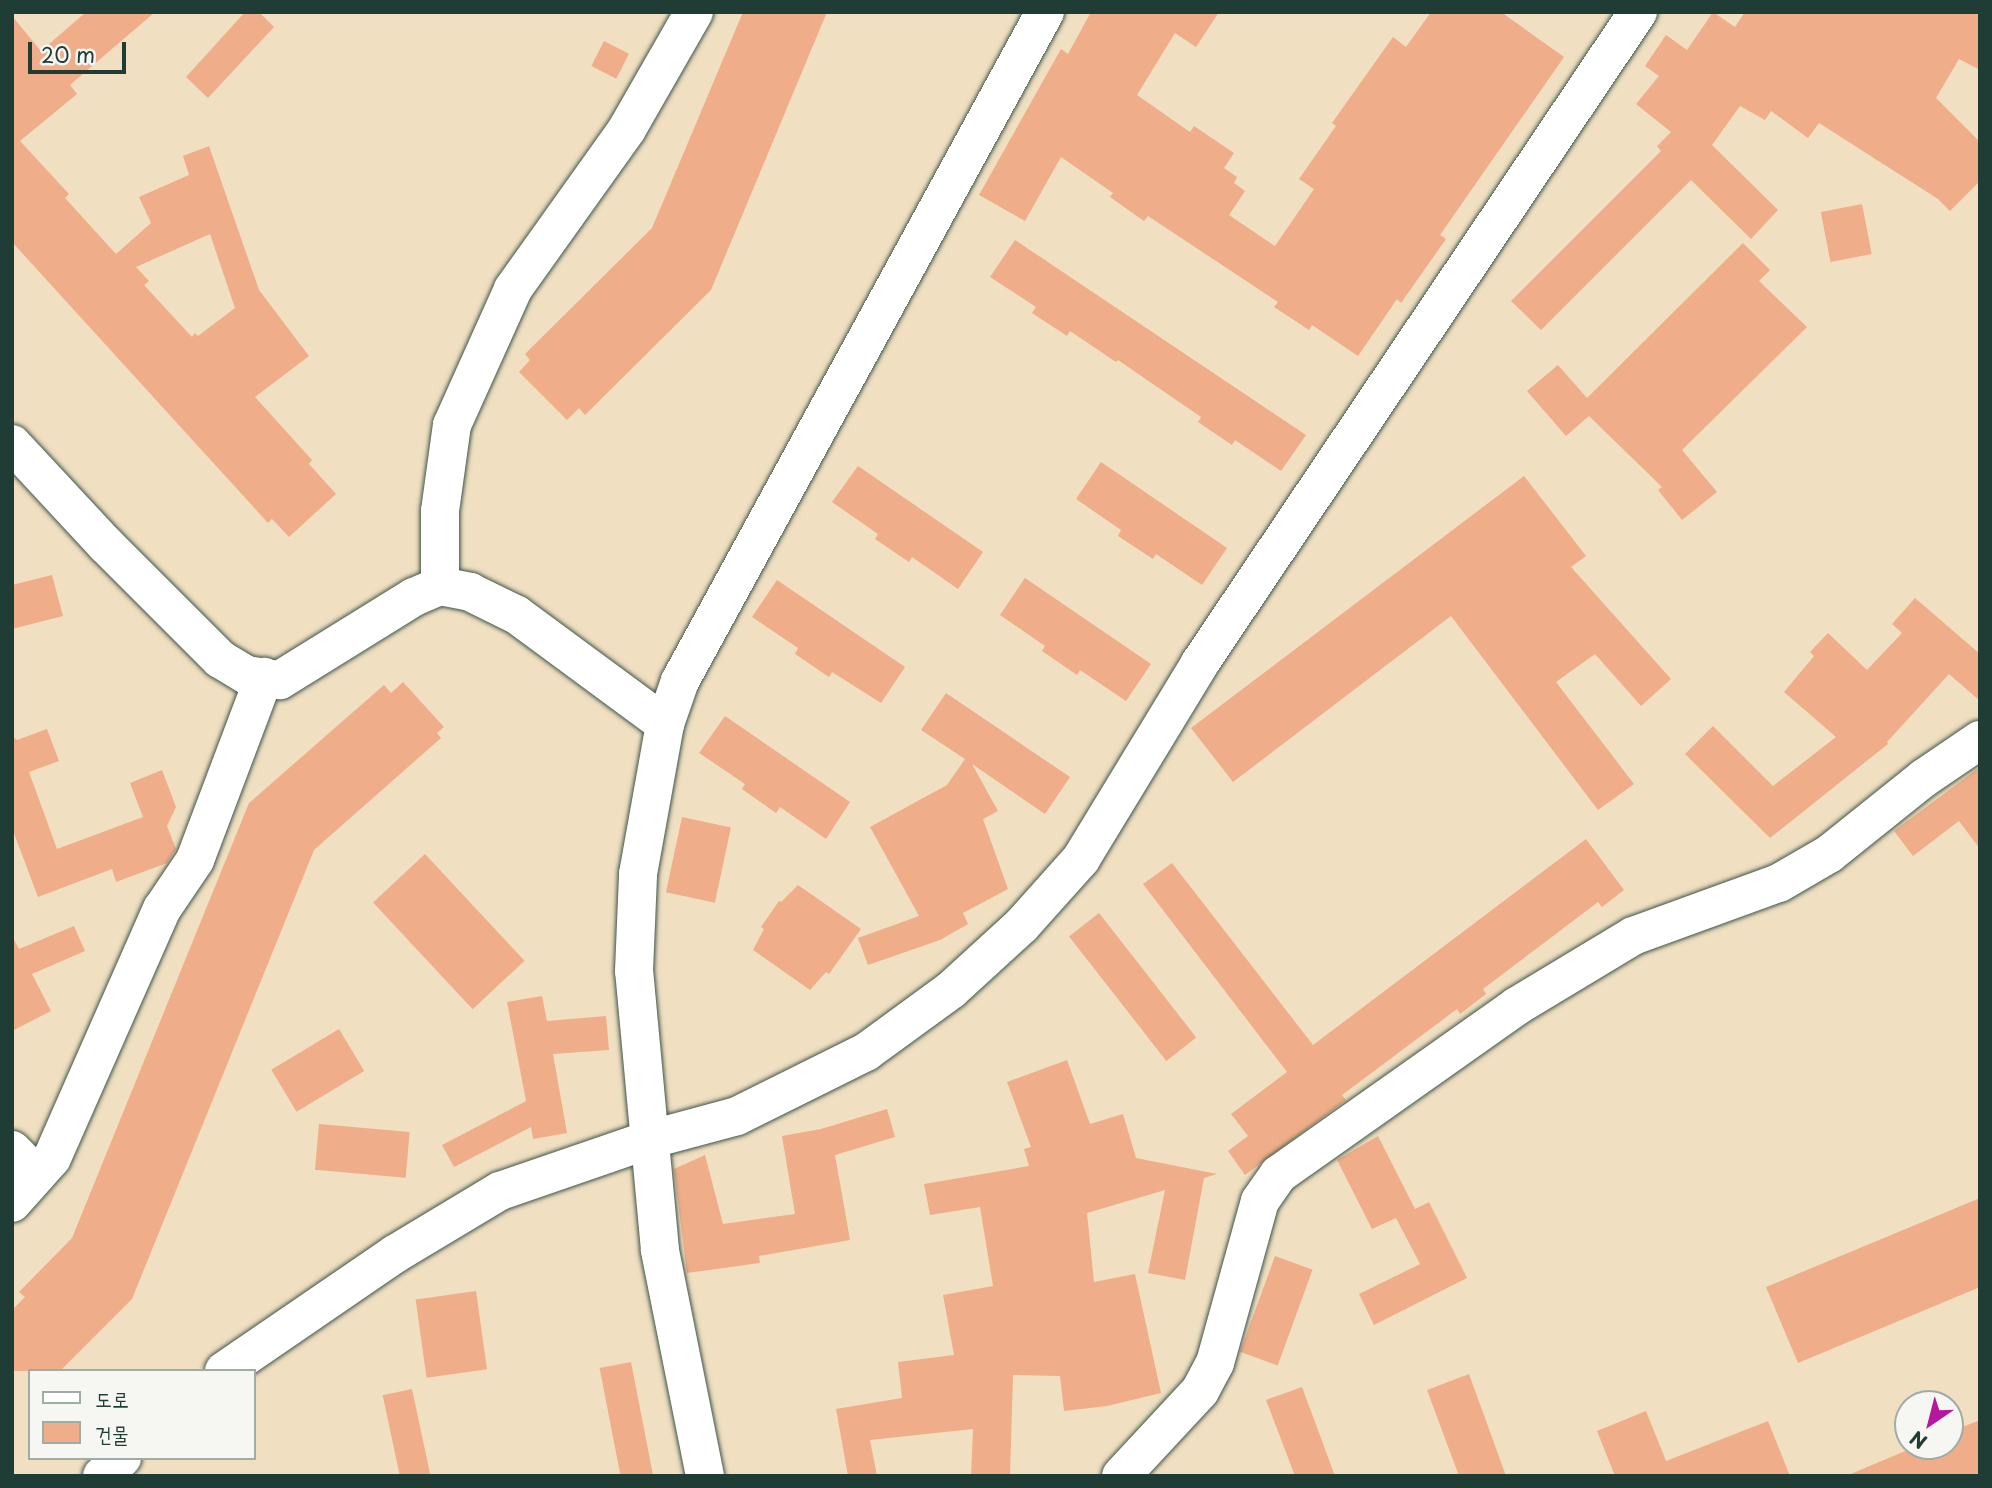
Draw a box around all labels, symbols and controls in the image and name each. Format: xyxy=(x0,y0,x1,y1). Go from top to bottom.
scale bar xyxy=(32,28,130,72)
text: 20 m xyxy=(41,38,95,70)
legend xyxy=(28,1369,256,1460)
text: 도로 xyxy=(95,1382,129,1414)
north arrow xyxy=(1894,1390,1964,1460)
text: 건물 xyxy=(95,1417,129,1449)
text: N xyxy=(1904,1425,1932,1456)

